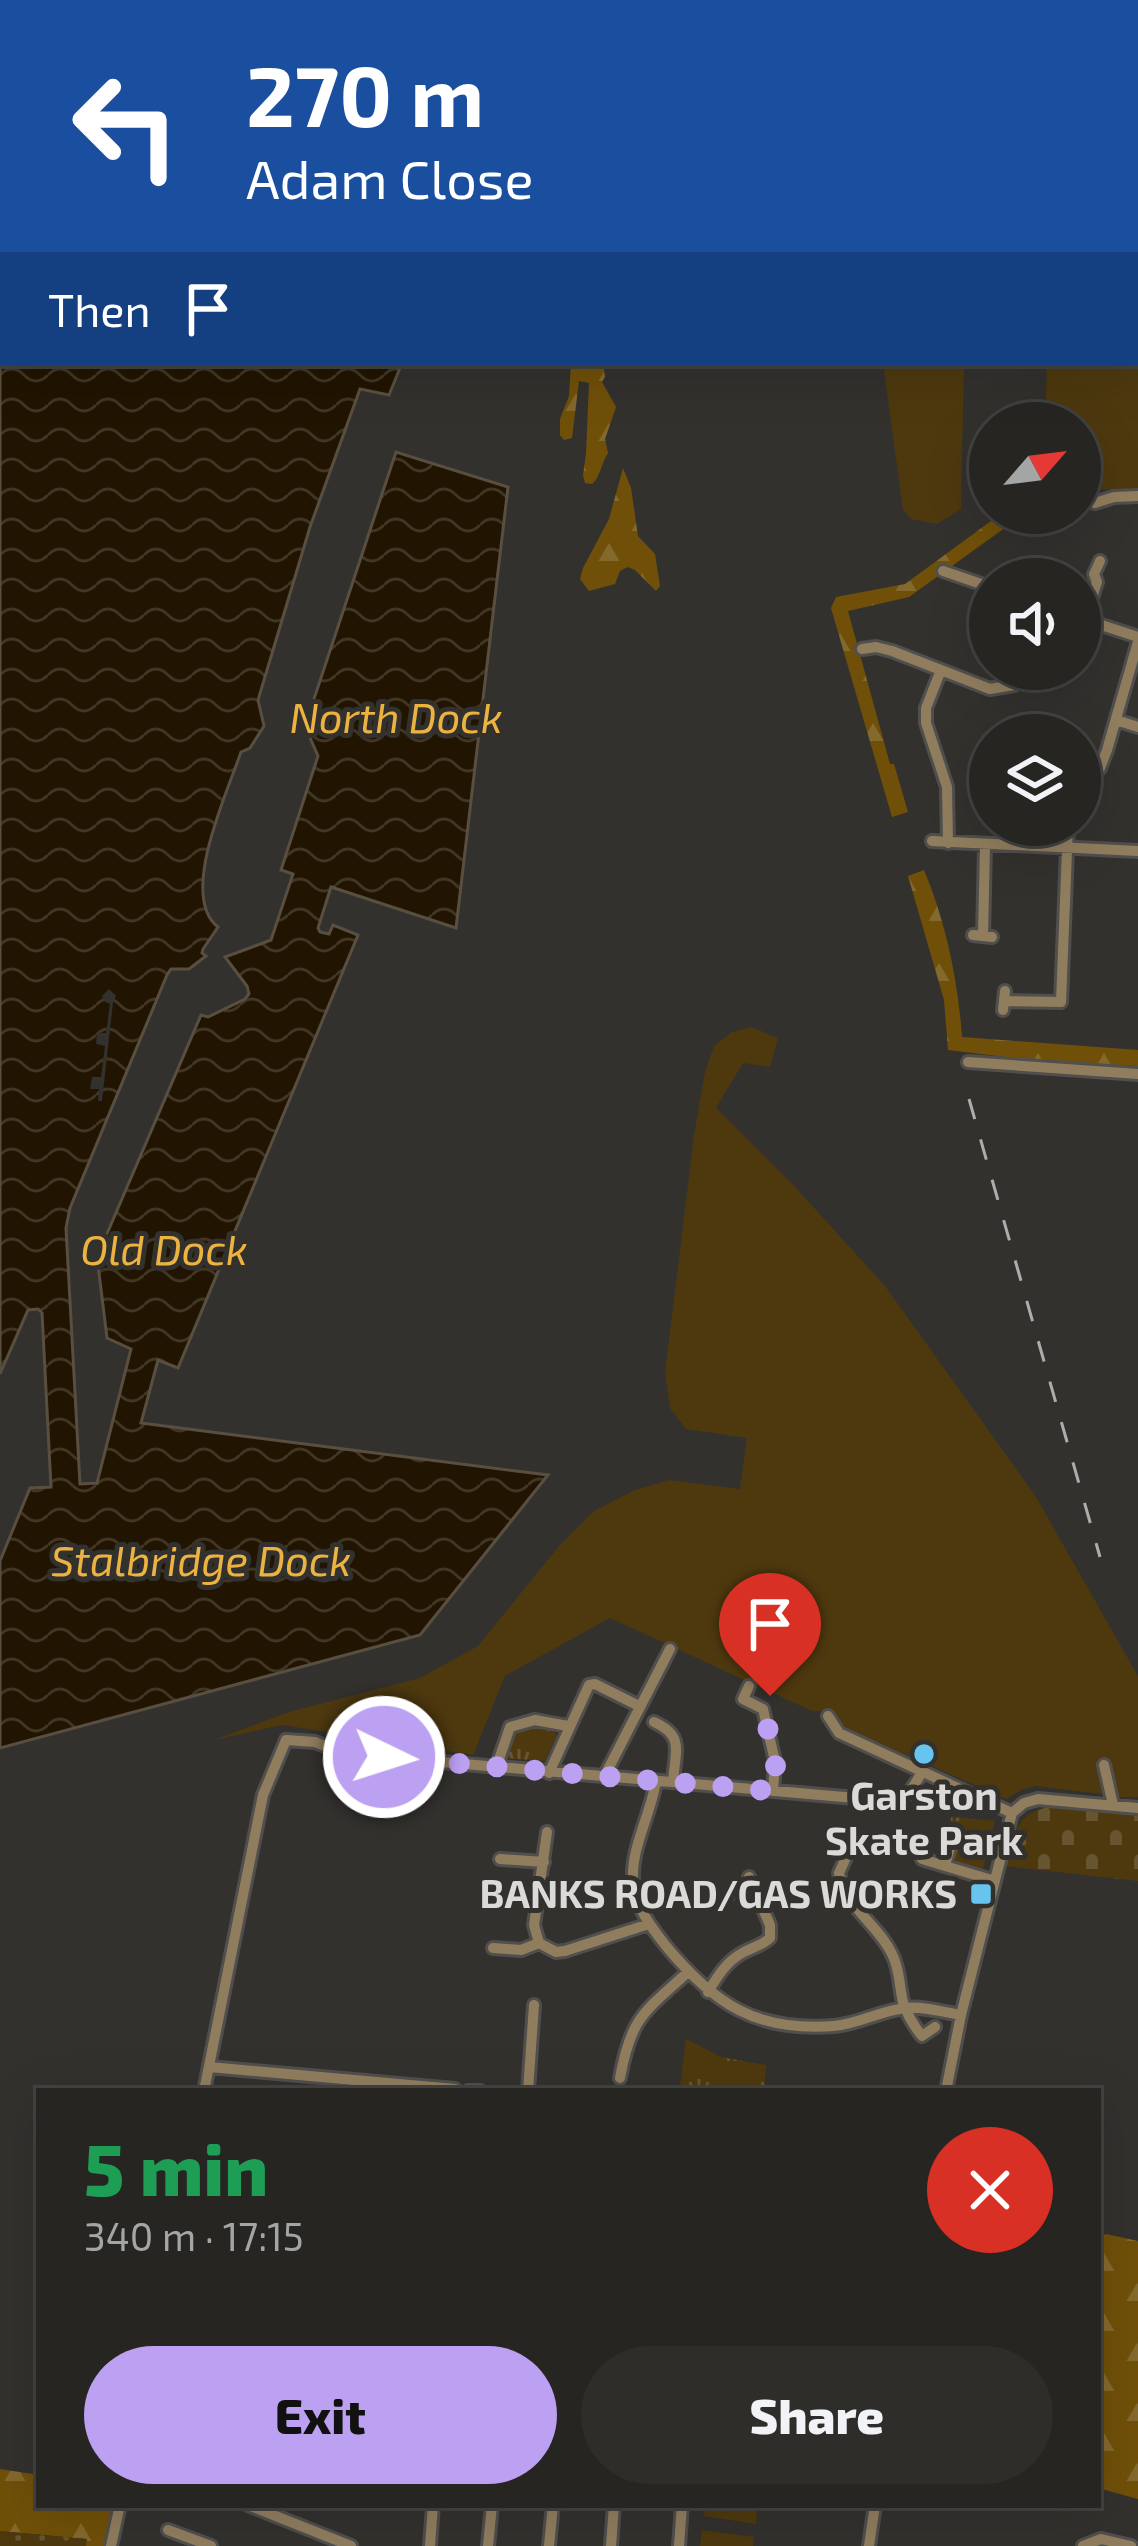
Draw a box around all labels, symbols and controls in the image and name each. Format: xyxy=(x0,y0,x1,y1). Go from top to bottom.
text: 270 m xyxy=(246,43,484,144)
icon: left xyxy=(48,48,204,204)
text: Adam Close xyxy=(246,145,533,210)
icon: arrive xyxy=(175,276,241,342)
text: Then xyxy=(48,282,151,336)
north arrow xyxy=(969,402,1101,534)
map controls xyxy=(969,402,1101,846)
button: sound xyxy=(969,558,1101,690)
water label: North Dock xyxy=(289,691,503,741)
button: layers xyxy=(969,714,1101,846)
water label: Old Dock xyxy=(80,1223,248,1273)
water label: Stalbridge Dock xyxy=(51,1534,351,1585)
pin xyxy=(719,1573,821,1696)
icon: arrive xyxy=(737,1591,803,1657)
position arrow xyxy=(321,1694,447,1820)
marker: Garston Skate Park xyxy=(911,1741,937,1767)
place label: Garston Skate Park xyxy=(825,1771,1023,1863)
place label: BANKS ROAD/GAS WORKS xyxy=(479,1869,957,1916)
marker: BANKS ROAD/GAS WORKS xyxy=(968,1881,994,1907)
text: 5 min xyxy=(84,2124,268,2210)
button: close xyxy=(927,2127,1053,2253)
text: 340 m · 17:15 xyxy=(84,2212,304,2259)
button: Exit xyxy=(84,2346,557,2484)
button: Share xyxy=(581,2346,1053,2484)

